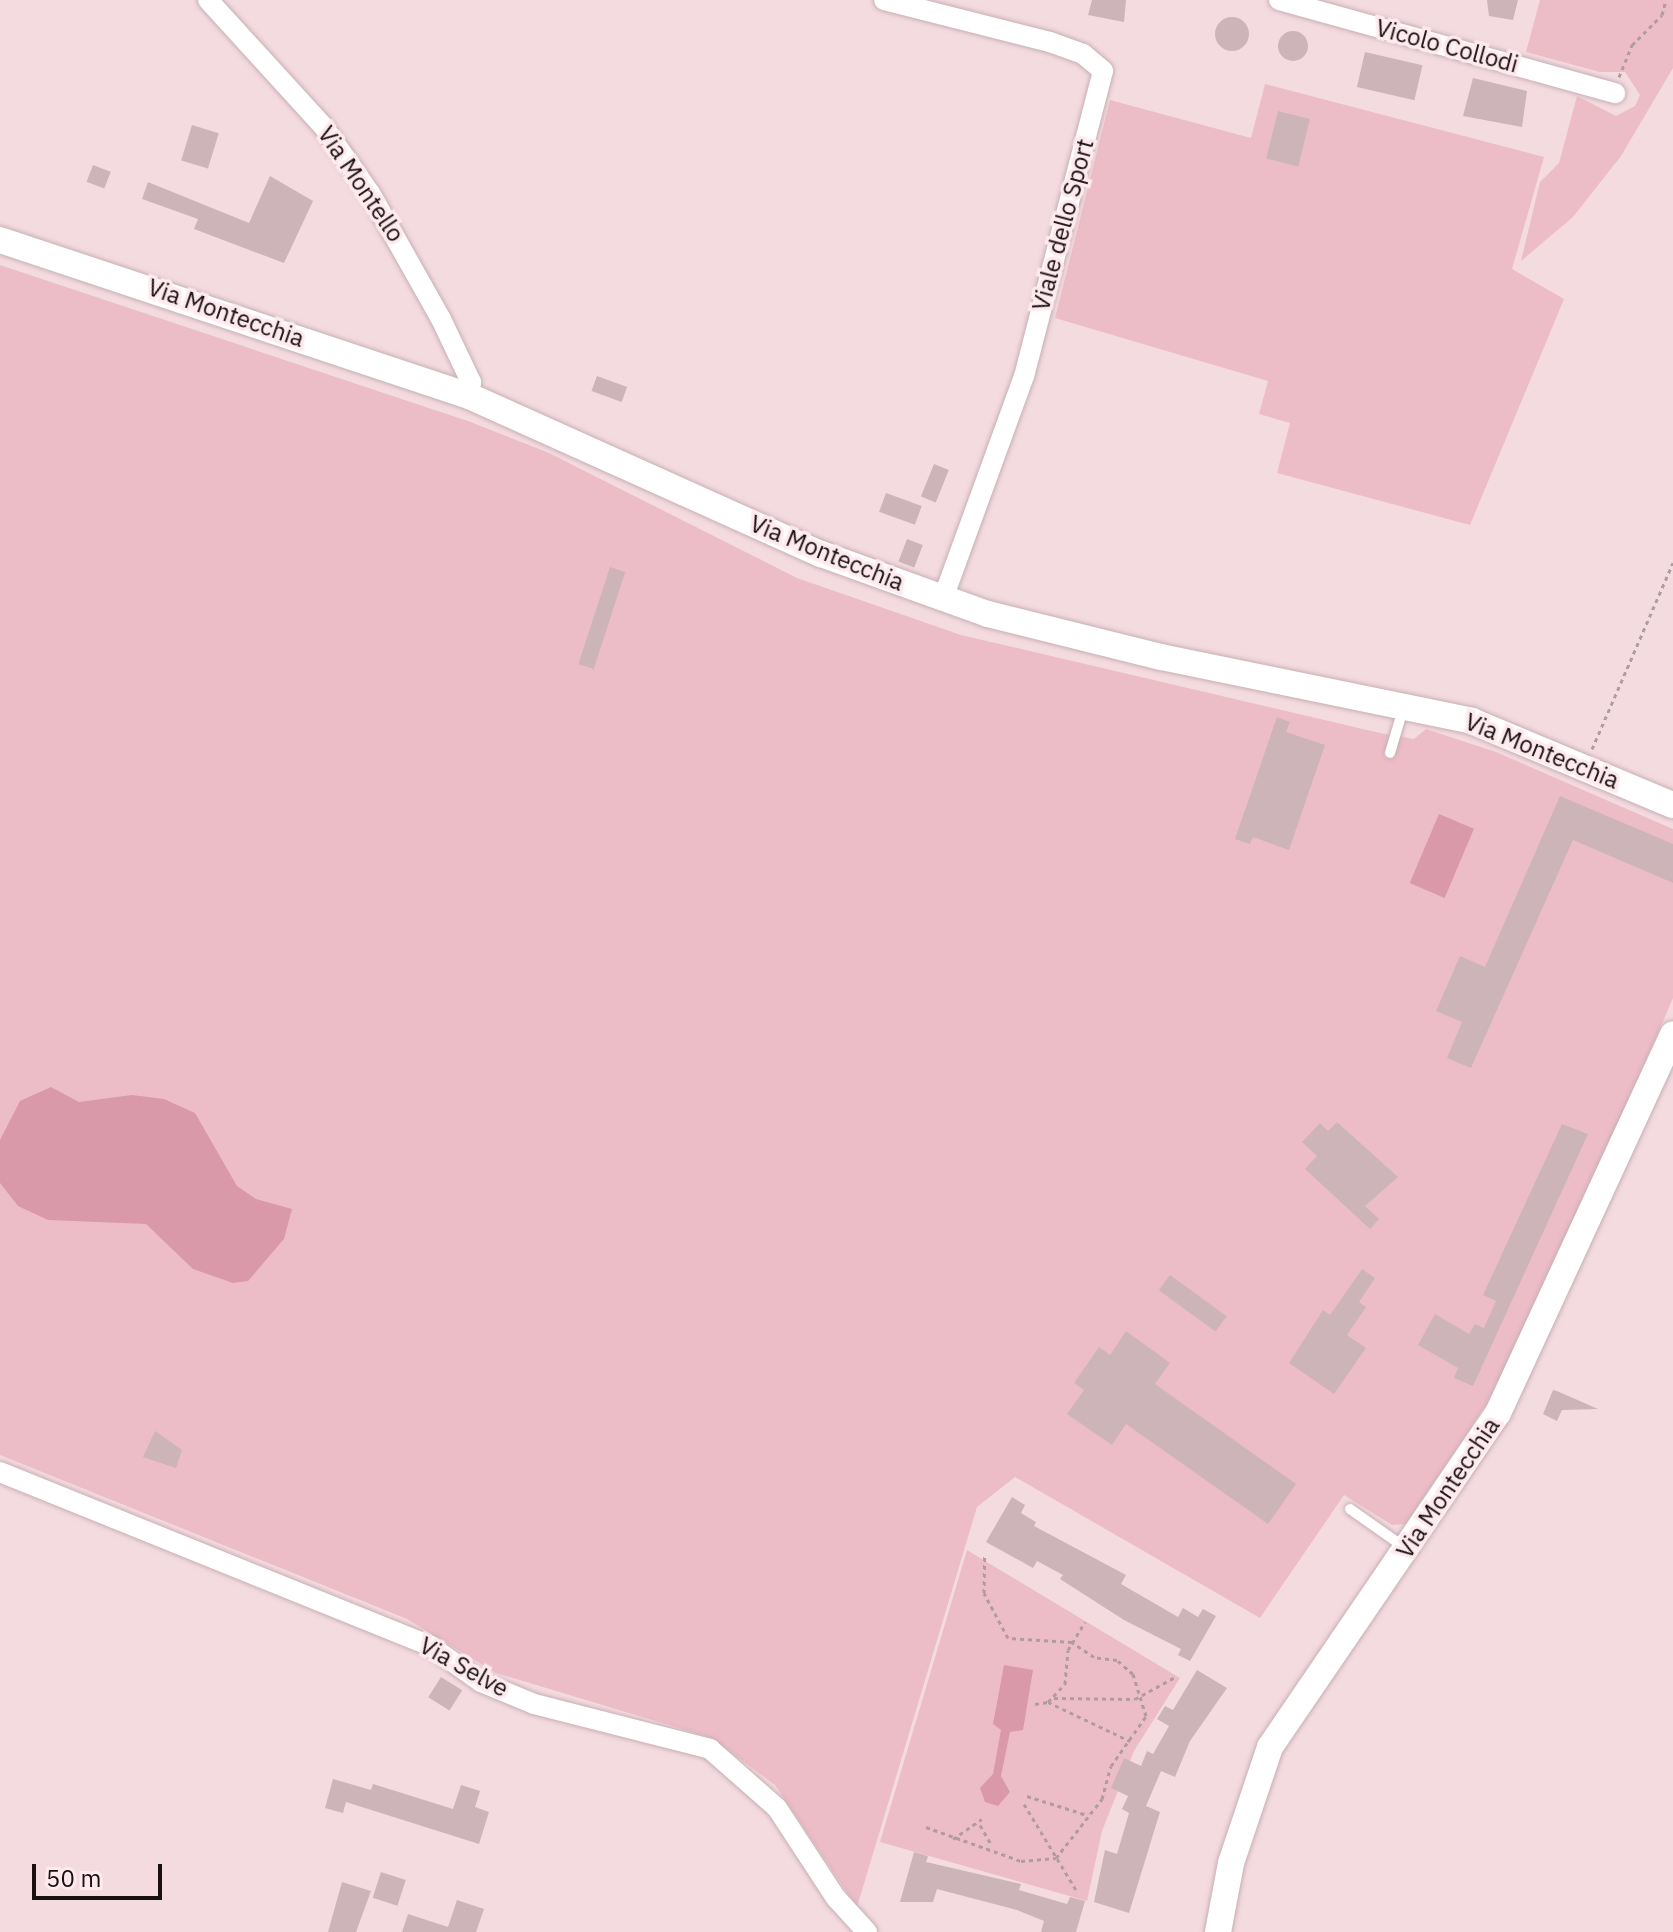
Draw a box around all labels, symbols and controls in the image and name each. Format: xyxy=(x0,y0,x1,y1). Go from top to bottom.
street label: Vicolo Collodi xyxy=(1373,13,1521,79)
street label: Via Montello xyxy=(312,121,410,247)
street label: Viale dello Sport xyxy=(1026,136,1100,314)
street label: Via Montecchia xyxy=(144,273,308,353)
street label: Via Montecchia xyxy=(746,509,908,597)
street label: Via Montecchia xyxy=(1461,707,1623,795)
street label: Via Montecchia xyxy=(1390,1412,1506,1564)
street label: Via Selve xyxy=(414,1631,514,1703)
scale bar xyxy=(36,1848,166,1898)
text: 50 m xyxy=(46,1862,101,1894)

